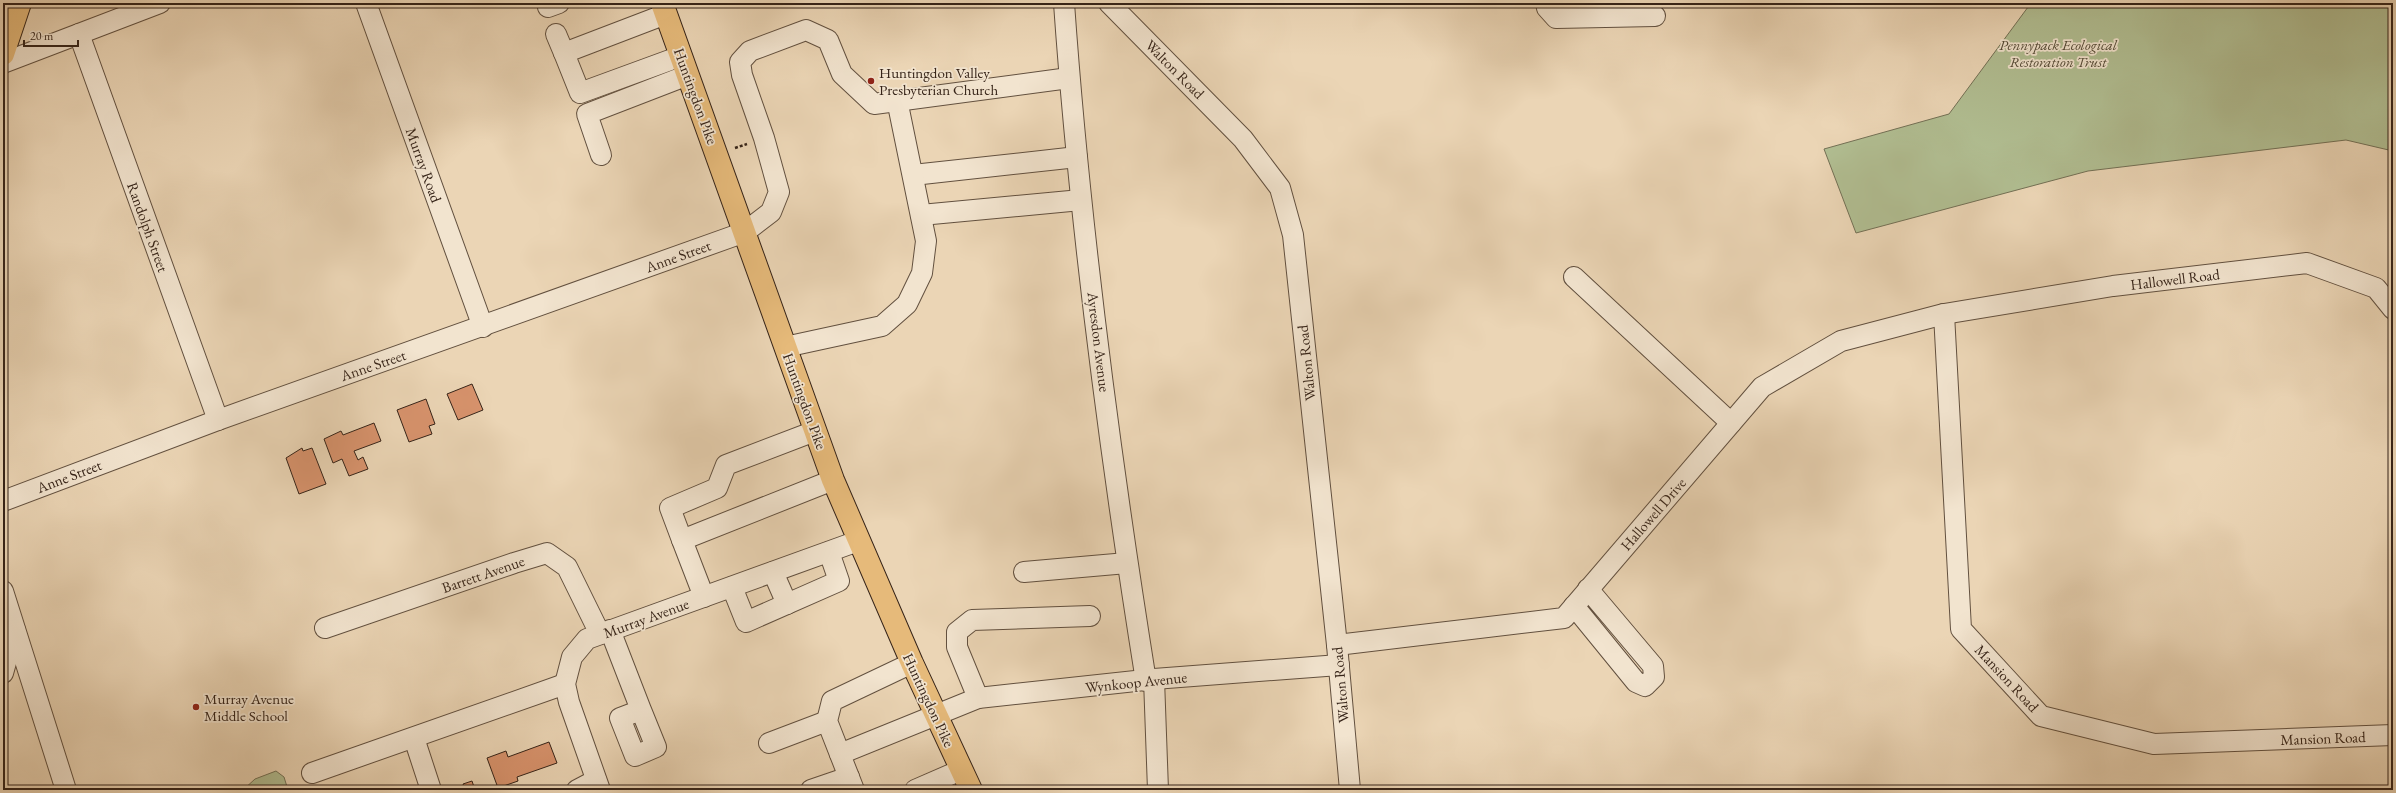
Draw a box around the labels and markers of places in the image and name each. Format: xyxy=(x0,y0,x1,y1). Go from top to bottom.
place label: Huntingdon Valley Presbyterian Church xyxy=(879,63,998,99)
marker: Huntingdon Valley Presbyterian Church xyxy=(866,76,876,86)
place label: Murray Avenue Middle School xyxy=(204,689,294,725)
marker: Murray Avenue Middle School xyxy=(191,702,201,712)

